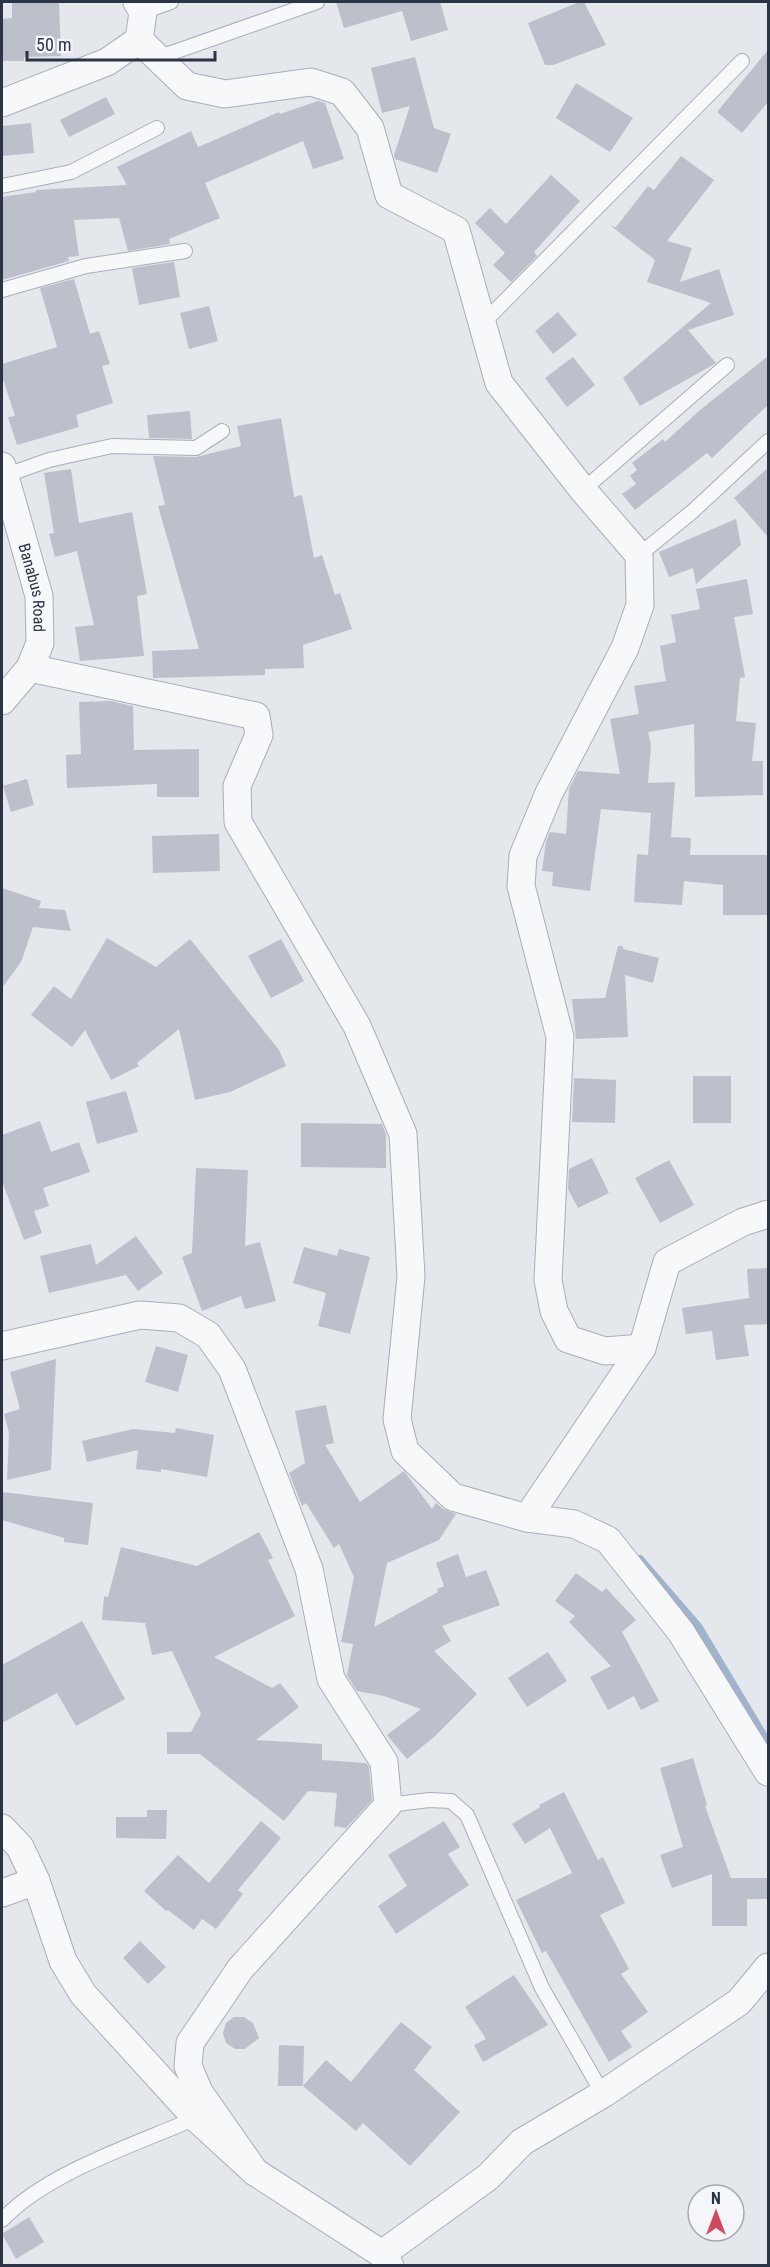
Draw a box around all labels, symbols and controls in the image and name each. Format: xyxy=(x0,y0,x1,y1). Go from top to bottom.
scale bar xyxy=(27,24,214,62)
text: 50 m xyxy=(36,34,71,55)
street label: Banabus Road xyxy=(14,541,49,632)
north arrow xyxy=(686,2183,746,2243)
text: N xyxy=(711,2189,721,2208)

